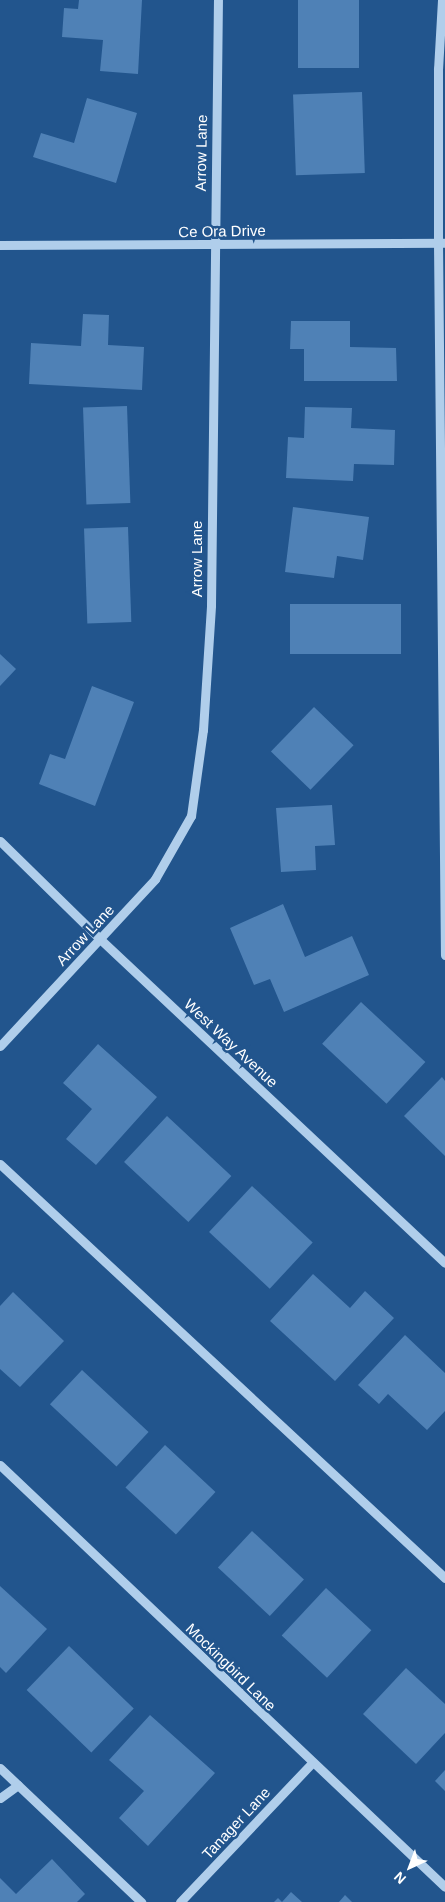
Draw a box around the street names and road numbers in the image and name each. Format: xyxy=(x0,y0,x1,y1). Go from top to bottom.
street label: Arrow Lane xyxy=(191,114,211,192)
street label: Ce Ora Drive xyxy=(178,221,266,241)
street label: Arrow Lane xyxy=(188,521,206,597)
street label: Arrow Lane xyxy=(52,901,118,969)
street label: West Way Avenue xyxy=(180,995,282,1091)
street label: Mockingbird Lane xyxy=(182,1619,280,1715)
street label: Tanager Lane xyxy=(198,1783,274,1863)

